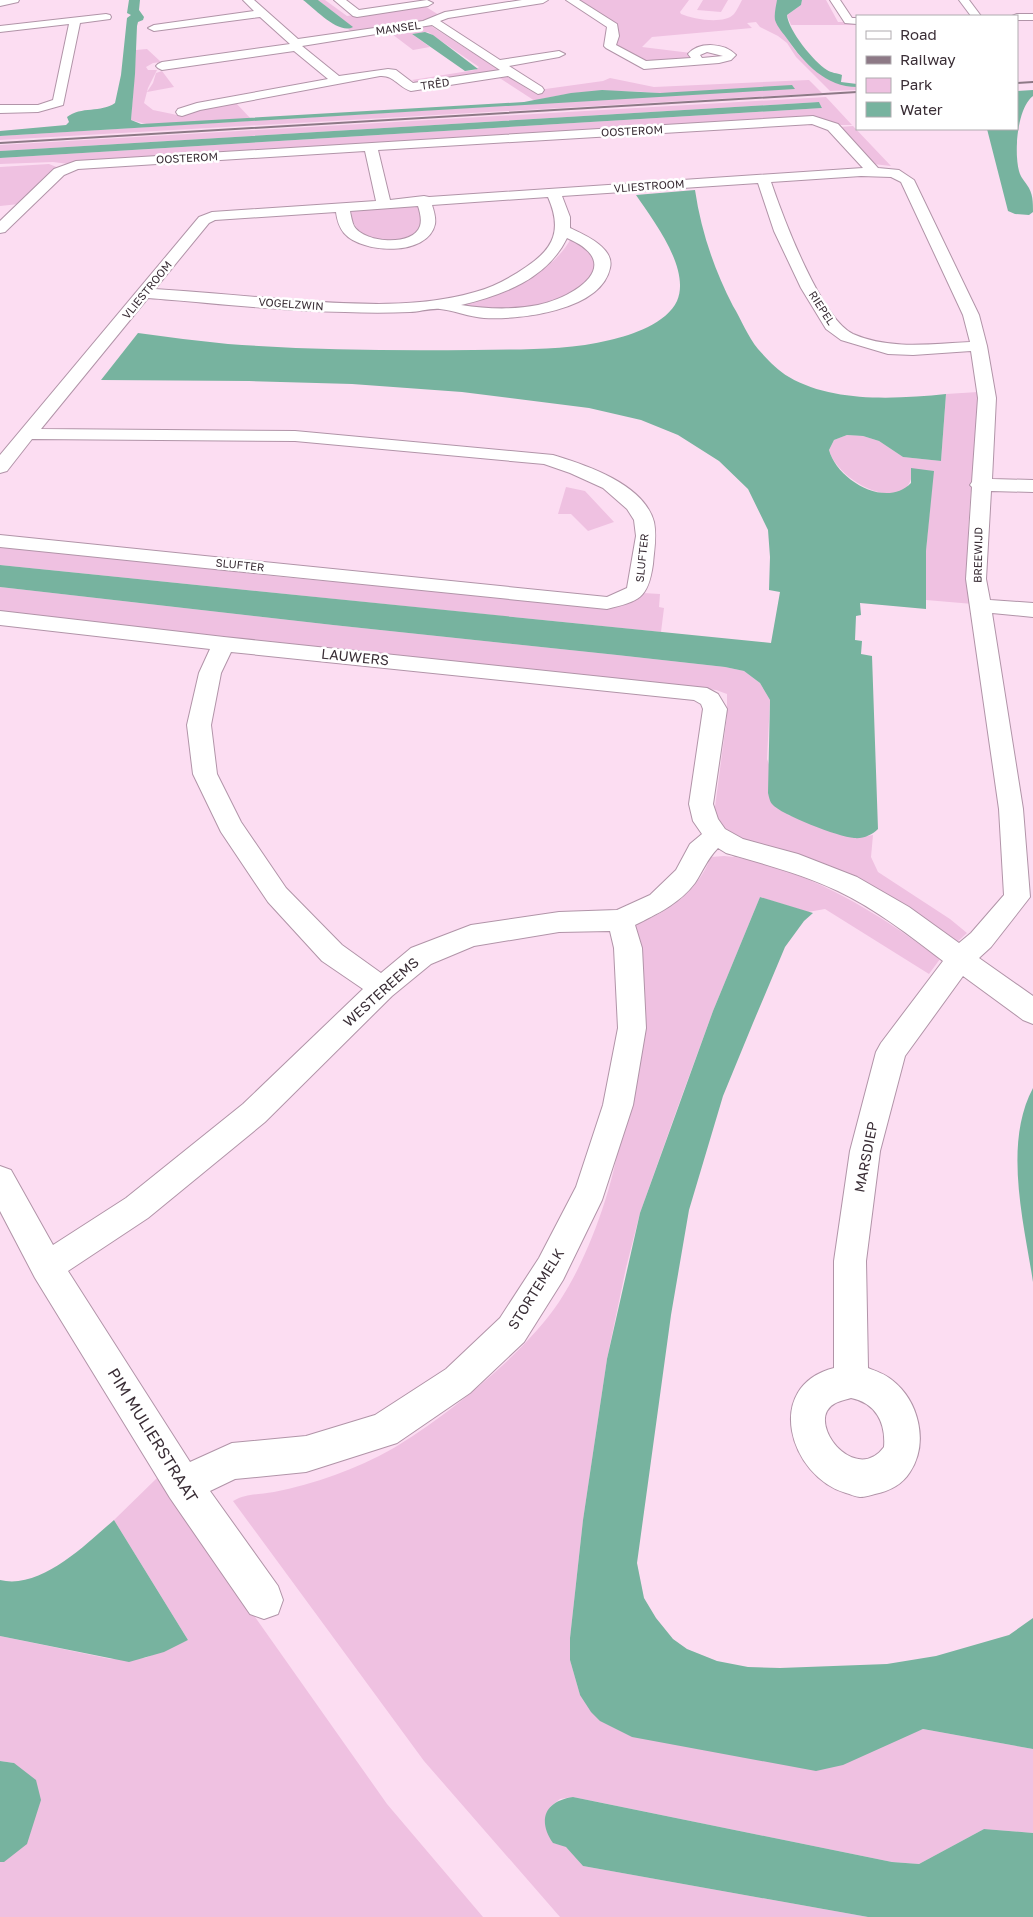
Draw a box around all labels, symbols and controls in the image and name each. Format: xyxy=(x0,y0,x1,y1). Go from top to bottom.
legend xyxy=(856,15,1018,130)
street label: MANSEL xyxy=(375,18,422,37)
text: Road xyxy=(900,25,937,43)
text: Railway xyxy=(900,50,956,68)
street label: TRÊD xyxy=(420,75,450,92)
text: Park xyxy=(900,75,933,93)
text: Water xyxy=(900,100,943,118)
street label: OOSTEROM xyxy=(601,122,663,139)
street label: OOSTEROM xyxy=(156,149,218,166)
street label: VLIESTROOM xyxy=(613,177,685,194)
street label: VLIESTROOM xyxy=(119,258,174,321)
street label: RIEPEL xyxy=(807,288,839,328)
street label: VOGELZWIN xyxy=(258,295,324,312)
street label: BREEWIJD xyxy=(971,527,984,583)
street label: SLUFTER xyxy=(632,533,651,583)
street label: SLUFTER xyxy=(215,555,265,574)
street label: LAUWERS xyxy=(320,644,390,669)
street label: WESTEREEMS xyxy=(339,953,422,1030)
street label: MARSDIEP xyxy=(850,1120,881,1194)
street label: STORTEMELK xyxy=(504,1245,567,1332)
street label: PIM MULIERSTRAAT xyxy=(104,1364,203,1506)

